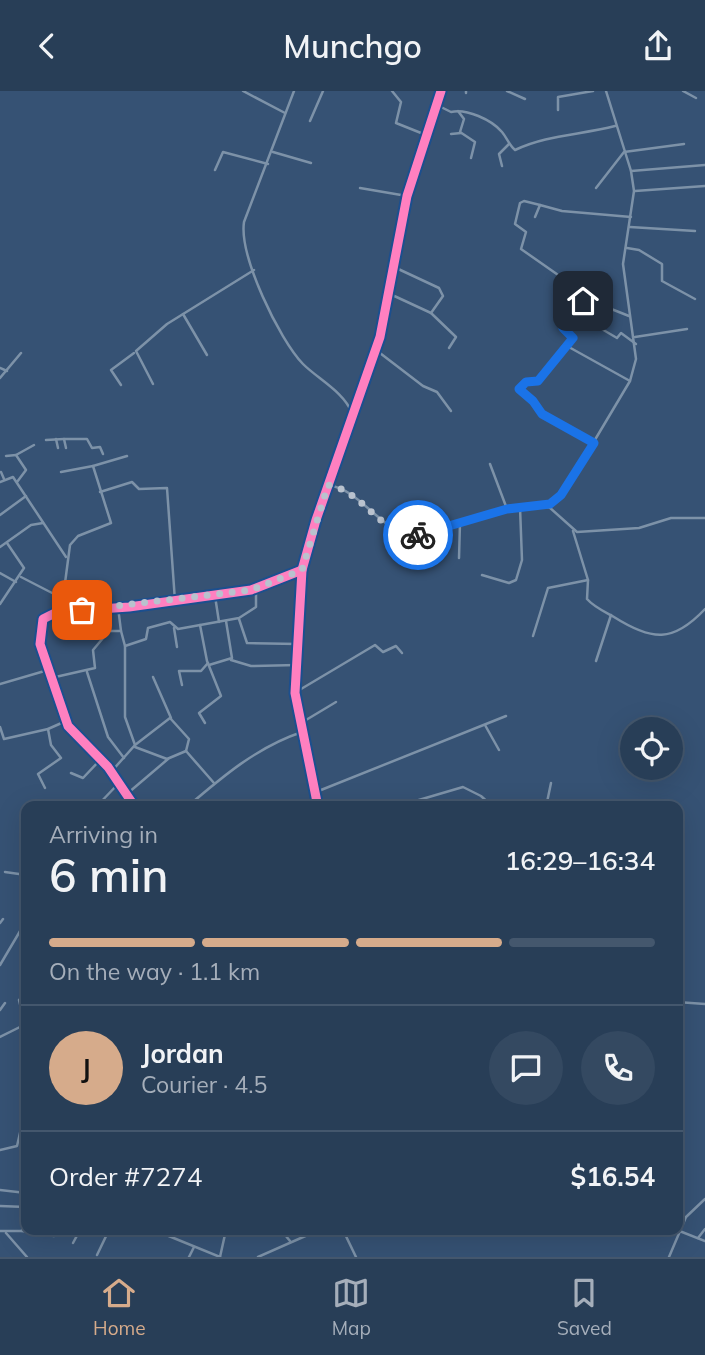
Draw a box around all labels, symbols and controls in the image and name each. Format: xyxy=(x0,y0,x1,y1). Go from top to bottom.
text: Munchgo xyxy=(283,26,422,66)
icon: back xyxy=(28,27,66,65)
icon: share xyxy=(639,27,677,65)
pin xyxy=(553,271,613,331)
icon: home xyxy=(564,282,602,320)
courier xyxy=(383,500,453,570)
icon: bike xyxy=(399,516,437,554)
pin xyxy=(52,580,112,640)
icon: bag xyxy=(63,591,101,629)
map controls xyxy=(620,717,683,780)
button: locate xyxy=(620,717,683,780)
text: Arriving in xyxy=(49,820,158,849)
text: 16:29–16:34 xyxy=(505,844,655,877)
text: 6 min xyxy=(49,846,168,904)
text: On the way · 1.1 km xyxy=(49,957,260,986)
button: chat xyxy=(489,1031,563,1105)
button: phone xyxy=(581,1031,655,1105)
text: Jordan xyxy=(141,1037,224,1070)
text: J xyxy=(81,1052,91,1085)
text: Courier · 4.5 xyxy=(141,1070,267,1099)
text: Order #7274 xyxy=(49,1160,202,1193)
text: $16.54 xyxy=(571,1160,655,1193)
tab: Home xyxy=(93,1274,146,1340)
tab: Map xyxy=(332,1274,371,1340)
tab: Saved xyxy=(557,1274,612,1340)

